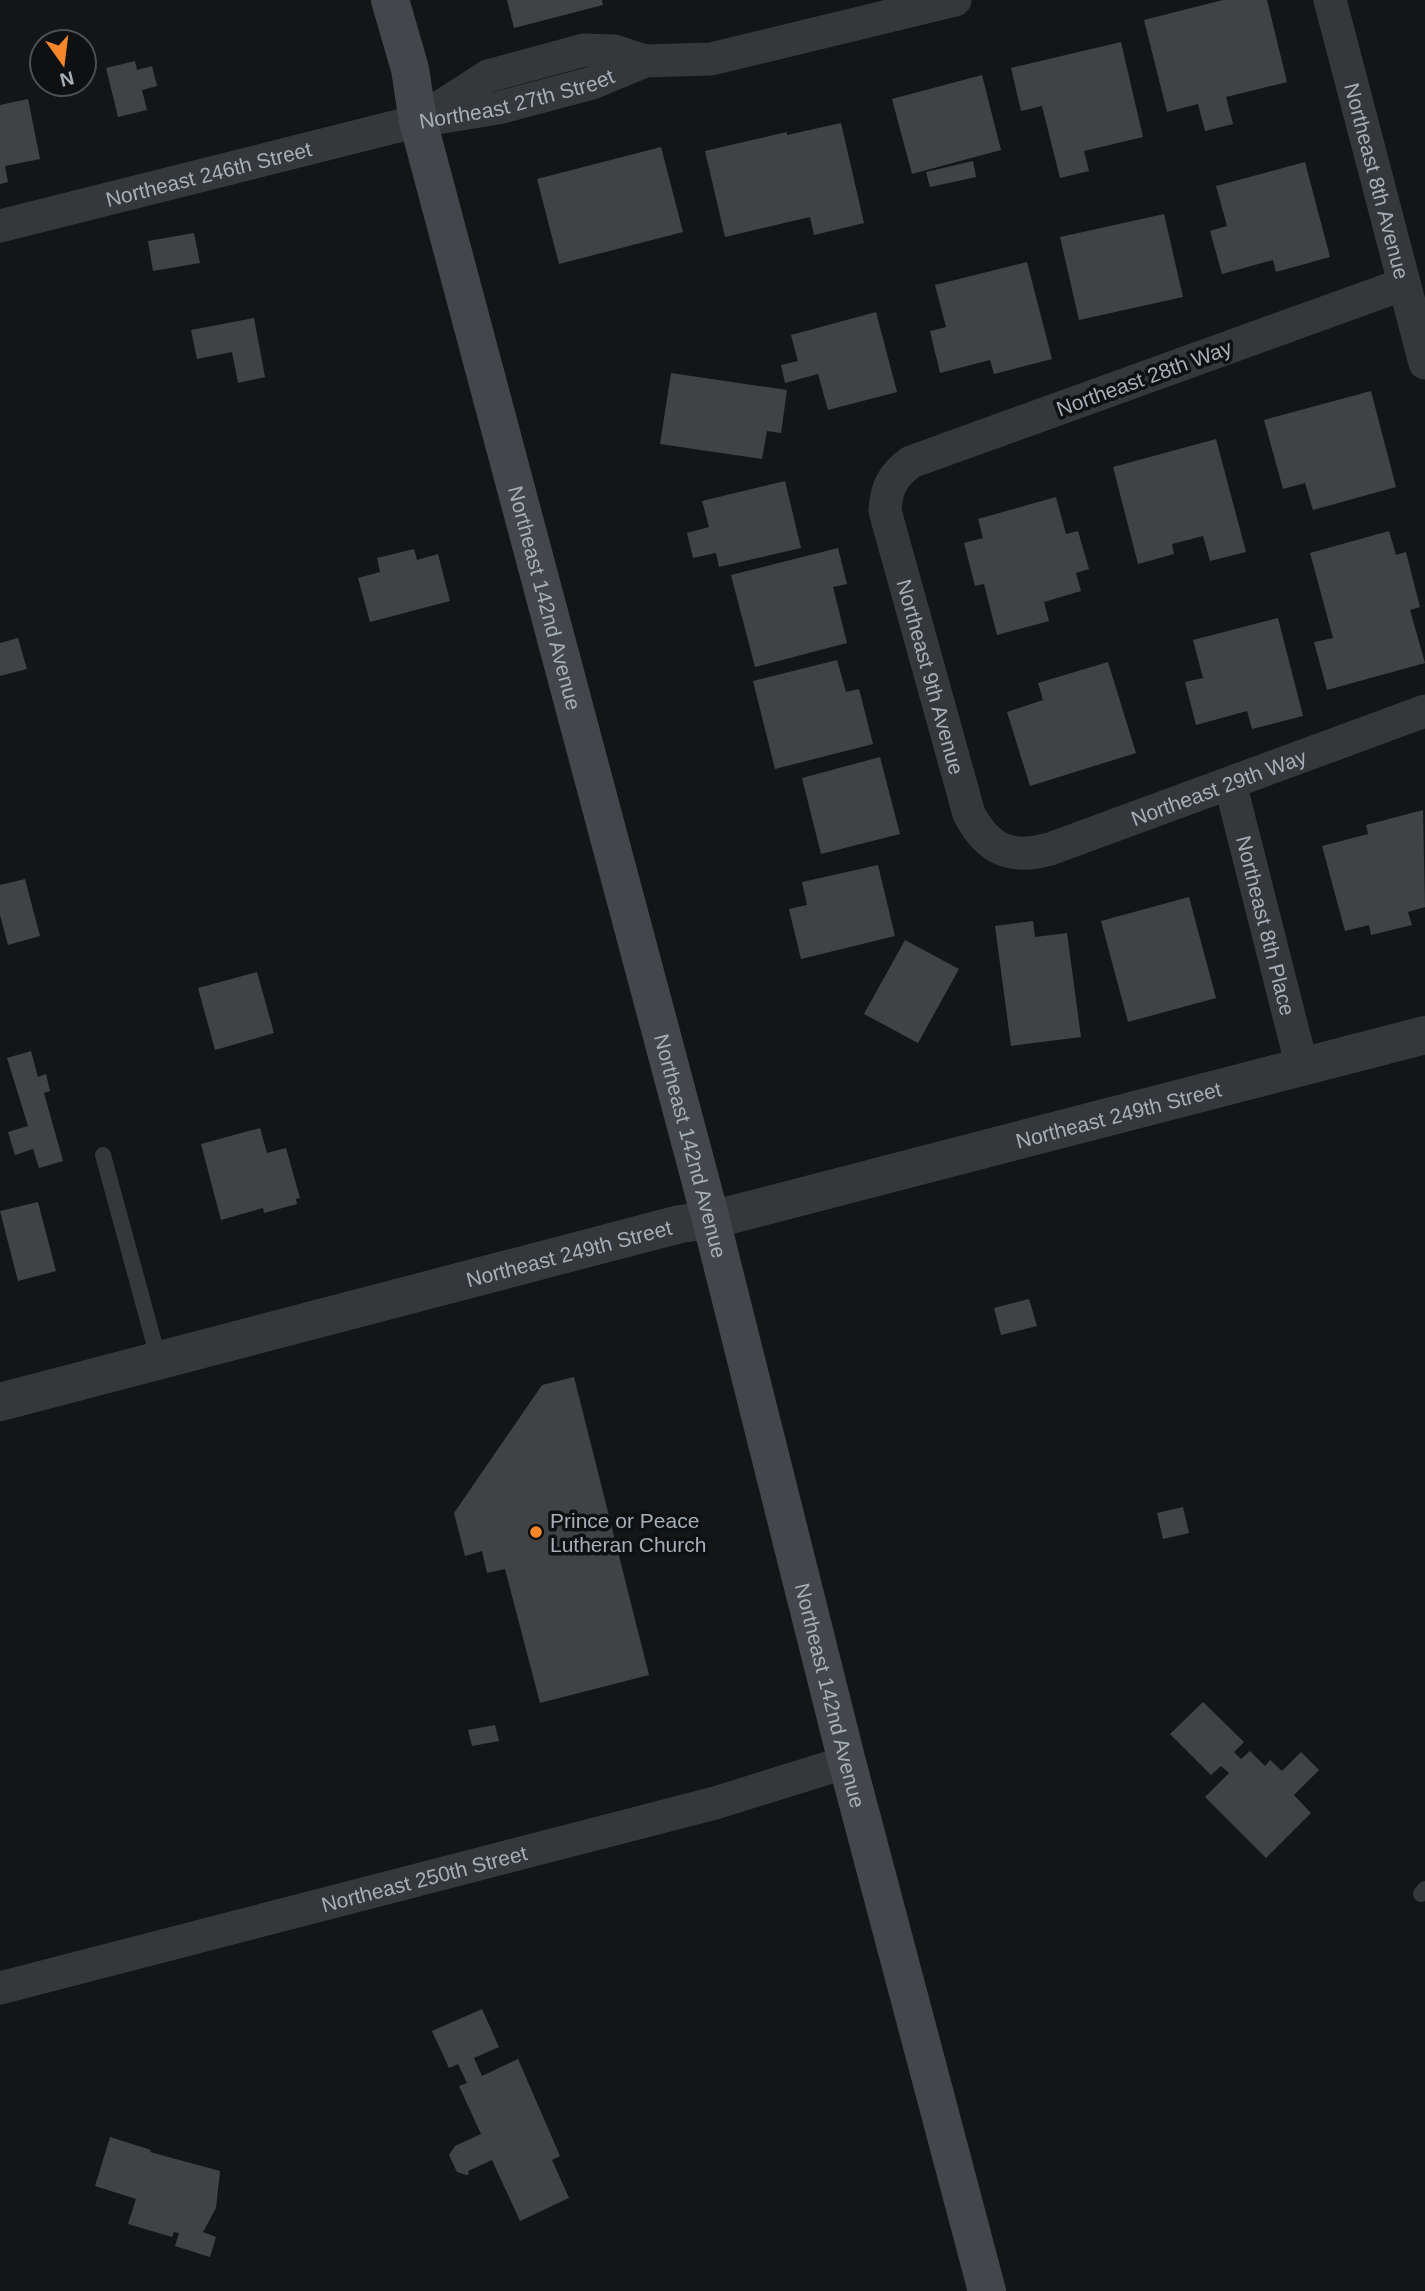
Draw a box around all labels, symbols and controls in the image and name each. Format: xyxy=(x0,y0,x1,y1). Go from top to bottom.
north arrow xyxy=(28,28,98,98)
street label: Northeast 27th Street xyxy=(417,64,617,132)
text: N xyxy=(58,67,76,91)
street label: Northeast 8th Avenue xyxy=(1341,80,1414,281)
street label: Northeast 246th Street xyxy=(103,137,314,211)
street label: Northeast 28th Way xyxy=(1053,335,1235,420)
street label: Northeast 142nd Avenue xyxy=(504,483,586,712)
street label: Northeast 9th Avenue xyxy=(893,576,969,777)
street label: Northeast 29th Way xyxy=(1128,744,1310,830)
street label: Northeast 8th Place xyxy=(1232,833,1300,1018)
street label: Northeast 142nd Avenue xyxy=(650,1031,732,1260)
street label: Northeast 249th Street xyxy=(1013,1077,1224,1152)
street label: Northeast 249th Street xyxy=(464,1215,674,1291)
place label: Prince or Peace Lutheran Church xyxy=(550,1509,706,1556)
marker: Prince or Peace Lutheran Church xyxy=(528,1524,544,1540)
street label: Northeast 142nd Avenue xyxy=(791,1581,870,1810)
street label: Northeast 250th Street xyxy=(319,1841,529,1916)

